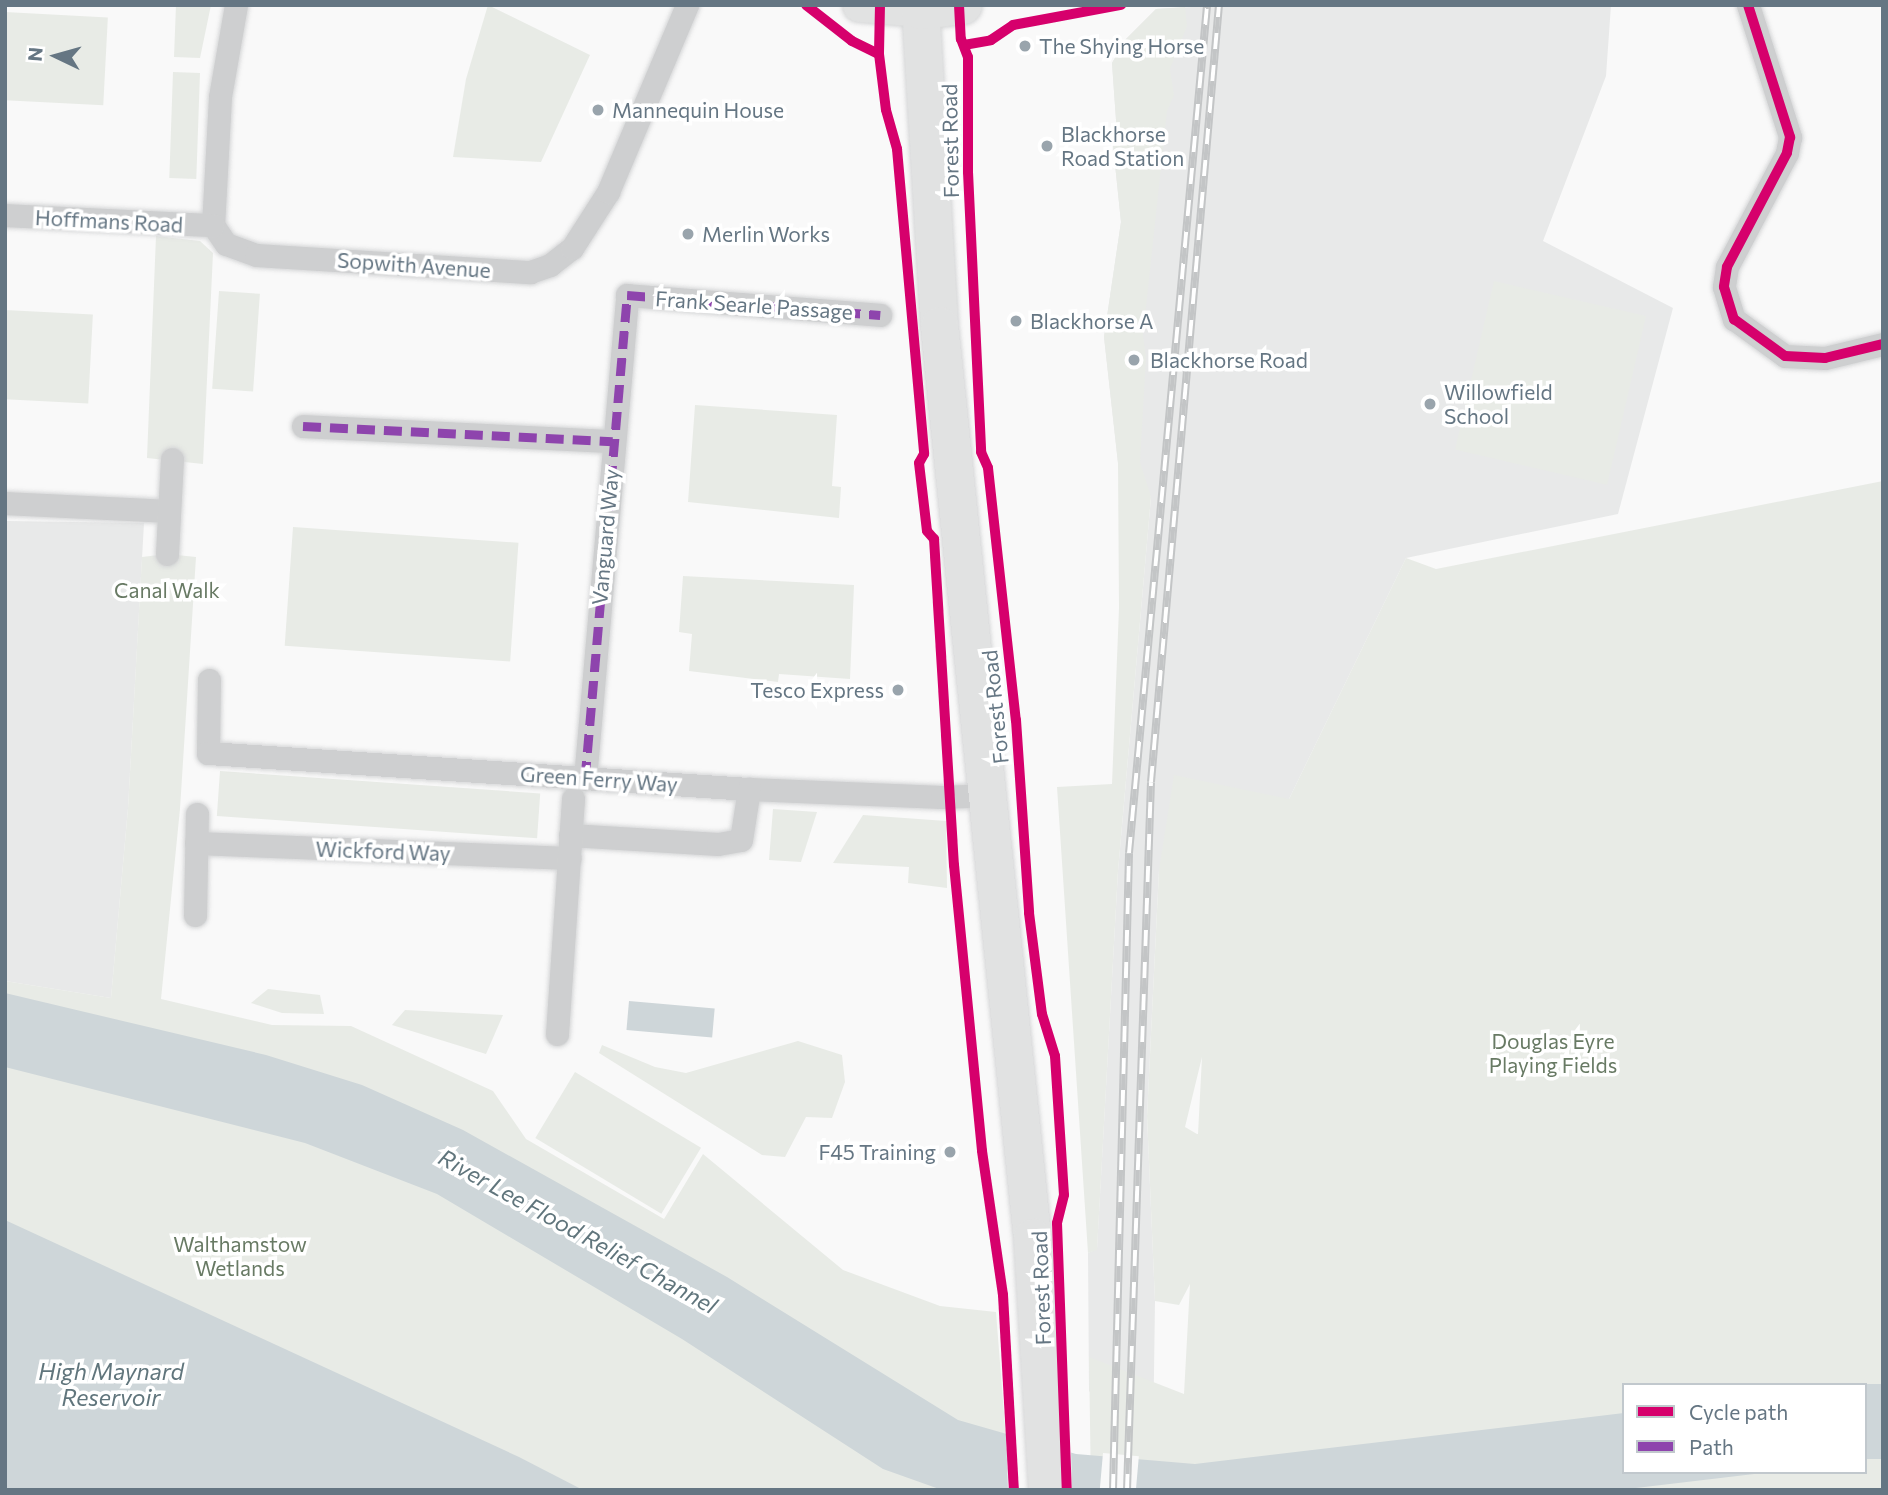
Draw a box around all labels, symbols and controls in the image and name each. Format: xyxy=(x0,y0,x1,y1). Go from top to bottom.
north arrow xyxy=(21,21,91,91)
place label: The Shying Horse xyxy=(1039,33,1204,59)
marker: The Shying Horse xyxy=(1017,38,1033,54)
text: N xyxy=(23,46,47,62)
street label: Forest Road xyxy=(936,84,964,198)
place label: Mannequin House xyxy=(612,97,784,123)
marker: Mannequin House xyxy=(590,102,606,118)
place label: Blackhorse Road Station xyxy=(1061,121,1184,171)
marker: Blackhorse Road Station xyxy=(1039,138,1055,154)
street label: Hoffmans Road xyxy=(34,205,184,237)
place label: Merlin Works xyxy=(702,221,830,247)
marker: Merlin Works xyxy=(680,226,696,242)
street label: Sopwith Avenue xyxy=(336,247,492,283)
street label: Frank Searle Passage xyxy=(654,286,854,324)
place label: Blackhorse A xyxy=(1030,308,1153,334)
marker: Blackhorse A xyxy=(1008,313,1024,329)
place label: Blackhorse Road xyxy=(1150,347,1308,373)
marker: Blackhorse Road xyxy=(1124,350,1144,370)
place label: Willowfield School xyxy=(1444,379,1553,429)
marker: Willowfield School xyxy=(1422,396,1438,412)
street label: Vanguard Way xyxy=(586,468,624,606)
park label: Canal Walk xyxy=(114,577,220,603)
street label: Forest Road xyxy=(976,649,1014,765)
place label: Tesco Express xyxy=(750,677,884,703)
marker: Tesco Express xyxy=(890,682,906,698)
street label: Green Ferry Way xyxy=(519,761,679,797)
street label: Wickford Way xyxy=(315,836,451,866)
park label: Douglas Eyre Playing Fields xyxy=(1489,1028,1617,1078)
place label: F45 Training xyxy=(818,1139,936,1165)
water label: River Lee Flood Relief Channel xyxy=(434,1143,722,1319)
marker: F45 Training xyxy=(942,1144,958,1160)
street label: Forest Road xyxy=(1026,1230,1056,1346)
park label: Walthamstow Wetlands xyxy=(173,1231,307,1281)
water label: High Maynard Reservoir xyxy=(38,1357,184,1411)
legend xyxy=(1622,1383,1867,1474)
text: Cycle path xyxy=(1689,1399,1788,1424)
text: Path xyxy=(1689,1434,1734,1459)

